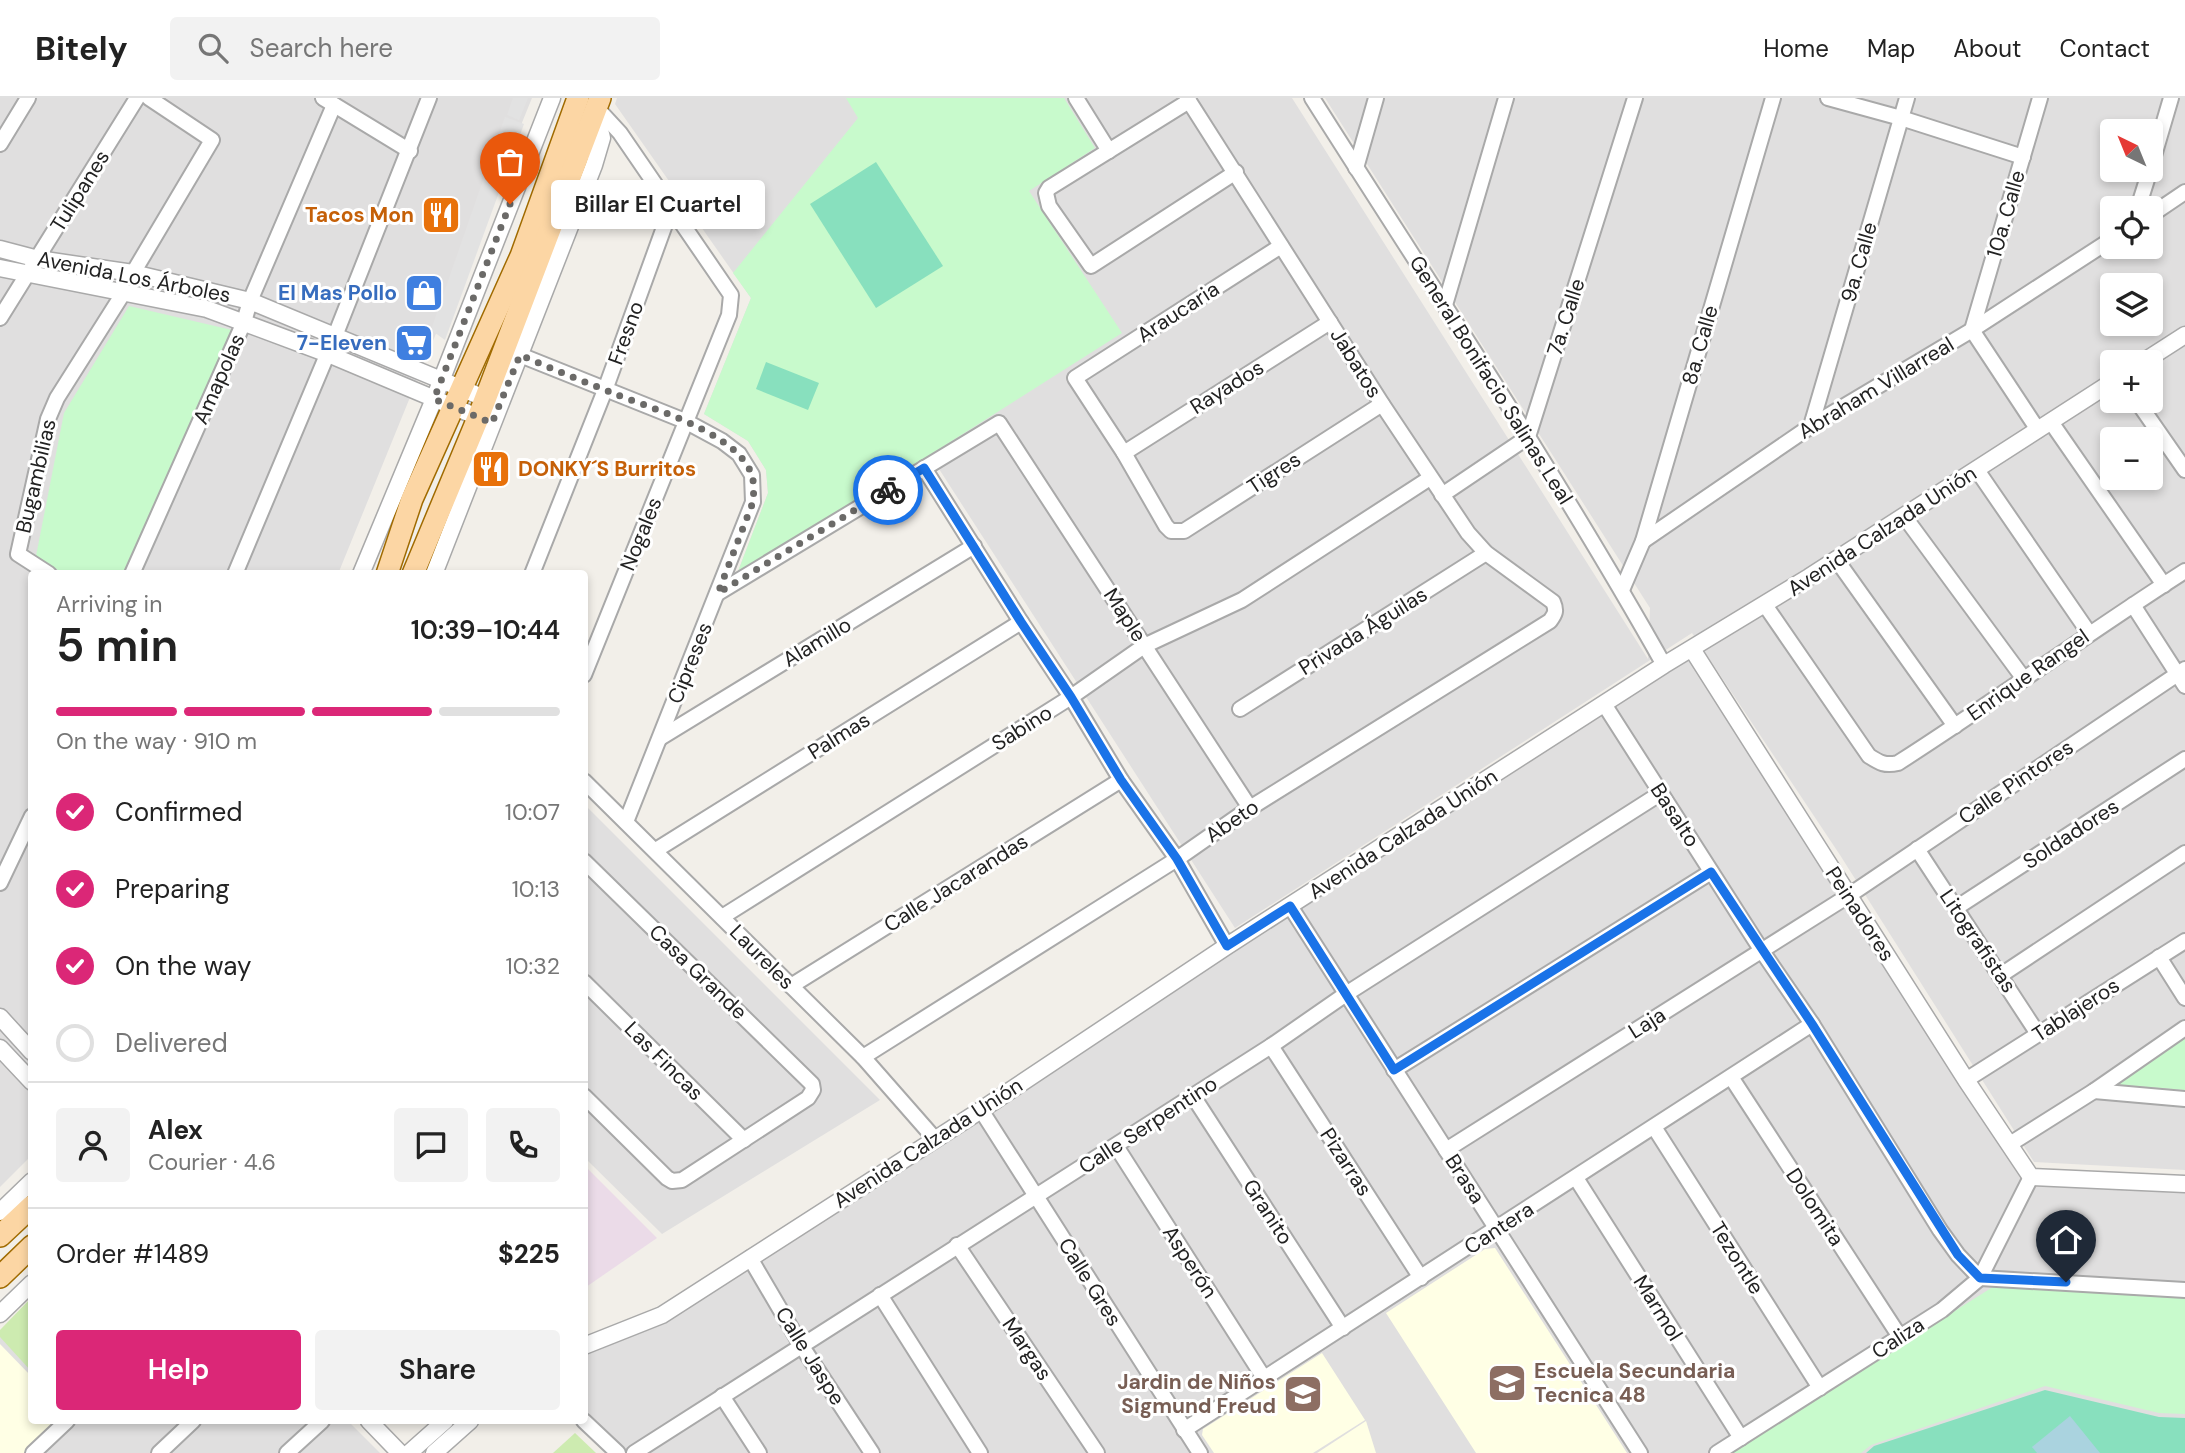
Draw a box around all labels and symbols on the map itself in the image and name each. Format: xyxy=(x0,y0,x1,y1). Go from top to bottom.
north arrow xyxy=(2100,119,2163,182)
pin xyxy=(480,132,540,204)
street label: Tulipanes xyxy=(44,145,116,237)
street label: 10a. Calle xyxy=(1980,167,2032,261)
callout: Billar El Cuartel xyxy=(552,180,766,228)
restaurant icon: Tacos Mon xyxy=(420,194,462,236)
place label: Tacos Mon xyxy=(305,201,414,229)
street label: 9a. Calle xyxy=(1834,219,1884,305)
street label: Avenida Los Árboles xyxy=(35,245,233,309)
street label: General Bonifacio Salinas Leal xyxy=(1403,250,1579,510)
shop icon: El Mas Pollo xyxy=(403,272,445,314)
street label: Araucaria xyxy=(1131,275,1225,349)
street label: 7a. Calle xyxy=(1540,275,1592,359)
place label: El Mas Pollo xyxy=(278,279,397,307)
street label: Fresno xyxy=(602,297,650,369)
street label: 8a. Calle xyxy=(1675,302,1725,388)
supermarket icon: 7-Eleven xyxy=(393,322,435,364)
street label: Jabatos xyxy=(1324,323,1388,403)
street label: Amapolas xyxy=(187,329,251,429)
place label: 7-Eleven xyxy=(297,329,387,357)
street label: Abraham Villarreal xyxy=(1793,330,1959,446)
street label: Rayados xyxy=(1185,353,1269,421)
street label: Bugambilias xyxy=(9,416,63,536)
street label: Tigres xyxy=(1242,445,1306,501)
restaurant icon: DONKY´S Burritos xyxy=(470,448,512,490)
place label: DONKY´S Burritos xyxy=(518,455,696,483)
courier xyxy=(853,455,923,525)
street label: Avenida Calzada Unión xyxy=(1782,459,1982,603)
street label: Nogales xyxy=(614,493,668,575)
street label: Privada Águilas xyxy=(1293,580,1433,682)
street label: Maple xyxy=(1097,583,1153,647)
street label: Alamillo xyxy=(777,611,857,673)
street label: Cipreses xyxy=(661,618,719,708)
street label: Enrique Rangel xyxy=(1961,623,2095,727)
street label: Sabino xyxy=(986,699,1058,757)
street label: Palmas xyxy=(803,706,875,766)
street label: Calle Pintores xyxy=(1953,733,2079,831)
street label: Avenida Calzada Unión xyxy=(1303,762,1503,906)
street label: Basalto xyxy=(1644,778,1706,852)
street label: Soldadores xyxy=(2018,792,2124,876)
street label: Abeto xyxy=(1200,793,1264,849)
street label: Calle Jacarandas xyxy=(879,827,1033,939)
street label: Peinadores xyxy=(1819,861,1901,967)
street label: Litografistas xyxy=(1933,884,2023,998)
street label: Casa Grande xyxy=(643,918,753,1026)
street label: Laureles xyxy=(723,918,801,996)
street label: Tablajeros xyxy=(2027,971,2125,1049)
street label: Laja xyxy=(1623,1001,1671,1045)
street label: Las Fincas xyxy=(618,1015,710,1107)
street label: Calle Serpentino xyxy=(1073,1070,1223,1180)
street label: Avenida Calzada Unión xyxy=(828,1071,1028,1215)
street label: Pizarras xyxy=(1314,1123,1378,1201)
street label: Brasa xyxy=(1439,1149,1491,1209)
street label: Dolomita xyxy=(1779,1163,1851,1251)
street label: Granito xyxy=(1236,1174,1300,1250)
street label: Cantera xyxy=(1459,1195,1539,1261)
pin xyxy=(2036,1210,2096,1282)
street label: Tezontle xyxy=(1704,1216,1770,1300)
street label: Asperón xyxy=(1156,1220,1224,1304)
street label: Calle Gres xyxy=(1052,1233,1128,1331)
street label: Marmol xyxy=(1627,1270,1689,1346)
street label: Calle Jaspe xyxy=(769,1302,851,1411)
street label: Caliza xyxy=(1866,1311,1930,1365)
street label: Margas xyxy=(996,1312,1058,1386)
place label: Escuela Secundaria Tecnica 48 xyxy=(1534,1357,1735,1409)
school or university icon: Escuela Secundaria Tecnica 48 xyxy=(1486,1362,1528,1404)
place label: Jardin de Niños Sigmund Freud xyxy=(1117,1368,1276,1420)
school or university icon: Jardin de Niños Sigmund Freud xyxy=(1282,1373,1324,1415)

